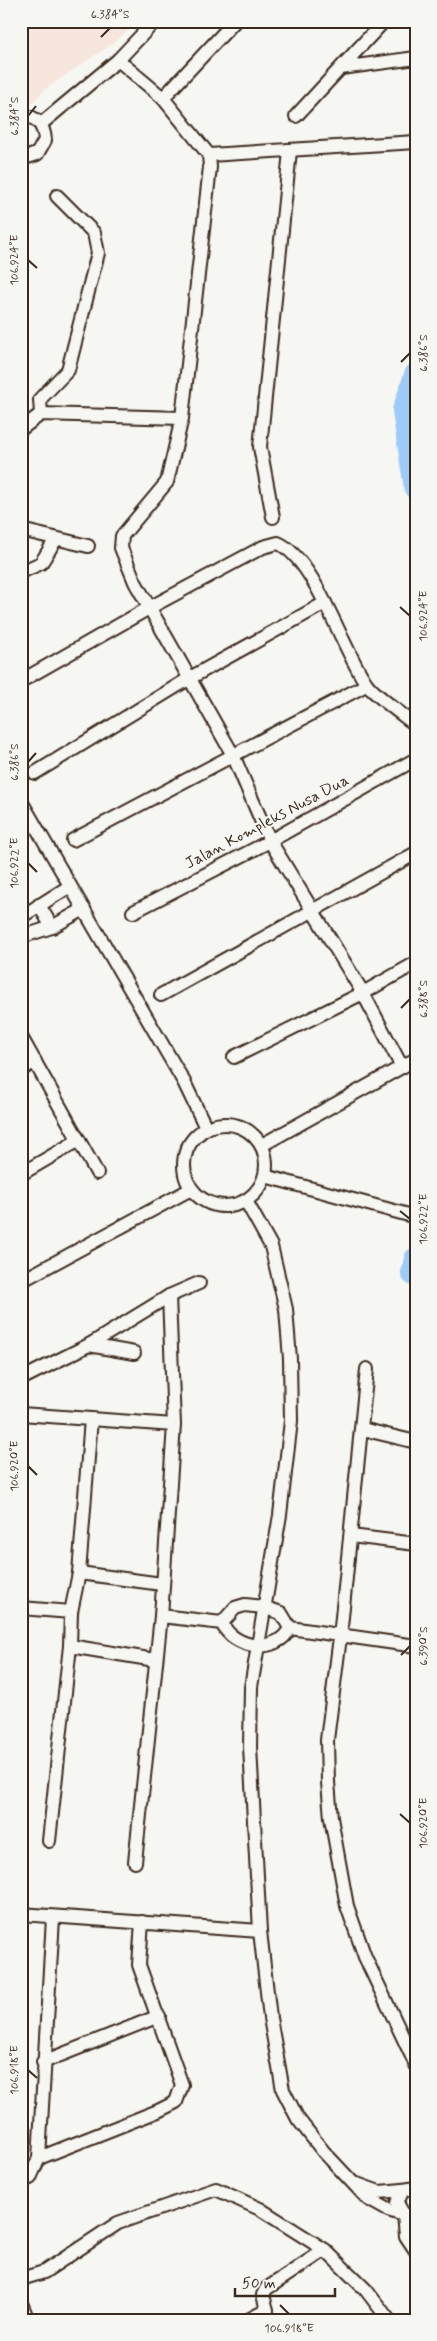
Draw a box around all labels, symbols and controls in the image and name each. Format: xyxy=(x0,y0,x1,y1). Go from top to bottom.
text: 6.384°S xyxy=(91,7,130,23)
text: 6.384°S xyxy=(7,96,23,135)
text: 106.924°E xyxy=(7,234,23,286)
text: 6.386°S xyxy=(416,334,432,372)
text: 106.924°E xyxy=(416,590,432,642)
text: 6.386°S xyxy=(7,743,23,781)
street label: Jalan Kompleks Nusa Dua xyxy=(181,770,353,874)
text: 106.922°E xyxy=(7,837,23,889)
text: 6.388°S xyxy=(416,980,432,1018)
text: 106.922°E xyxy=(416,1193,432,1245)
text: 106.920°E xyxy=(7,1440,23,1492)
text: 6.390°S xyxy=(416,1626,432,1666)
text: 106.920°E xyxy=(416,1797,432,1849)
text: 106.918°E xyxy=(7,2045,23,2095)
scale bar xyxy=(235,2266,334,2298)
text: 50 m xyxy=(242,2274,276,2294)
text: 106.918°E xyxy=(264,2321,314,2337)

